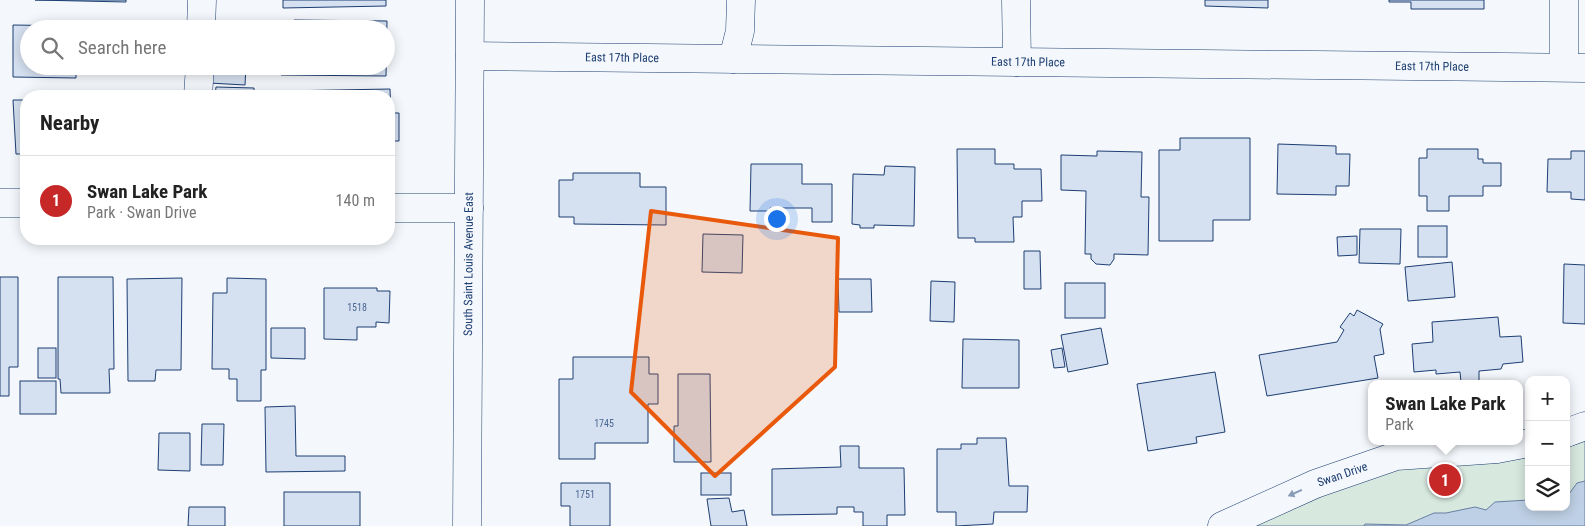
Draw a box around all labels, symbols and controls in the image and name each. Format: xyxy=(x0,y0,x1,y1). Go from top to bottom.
search box xyxy=(20,20,395,75)
icon: search xyxy=(38,34,66,62)
text: Search here xyxy=(78,36,166,59)
street label: East 17th Place xyxy=(585,50,659,65)
street label: East 17th Place xyxy=(991,55,1065,69)
street label: East 17th Place xyxy=(1395,59,1469,74)
text: Nearby xyxy=(40,111,99,135)
text: Swan Lake Park xyxy=(87,180,207,203)
text: 1 xyxy=(52,191,60,210)
text: 140 m xyxy=(336,191,375,210)
street label: South Saint Louis Avenue East xyxy=(461,192,476,336)
text: Park · Swan Drive xyxy=(87,203,196,222)
your location xyxy=(764,206,790,232)
house number: 1518 xyxy=(347,302,367,313)
map controls xyxy=(1525,376,1570,511)
button: + xyxy=(1525,376,1570,421)
popup xyxy=(1368,380,1523,445)
text: Swan Lake Park xyxy=(1385,392,1506,415)
text: Park xyxy=(1385,415,1414,434)
house number: 1745 xyxy=(594,418,614,429)
button: − xyxy=(1525,421,1570,466)
street label: Swan Drive xyxy=(1315,459,1370,490)
pin: 1 xyxy=(1429,461,1461,499)
button: layers xyxy=(1525,466,1570,511)
house number: 1751 xyxy=(575,489,595,500)
one-way arrow xyxy=(1288,490,1302,498)

